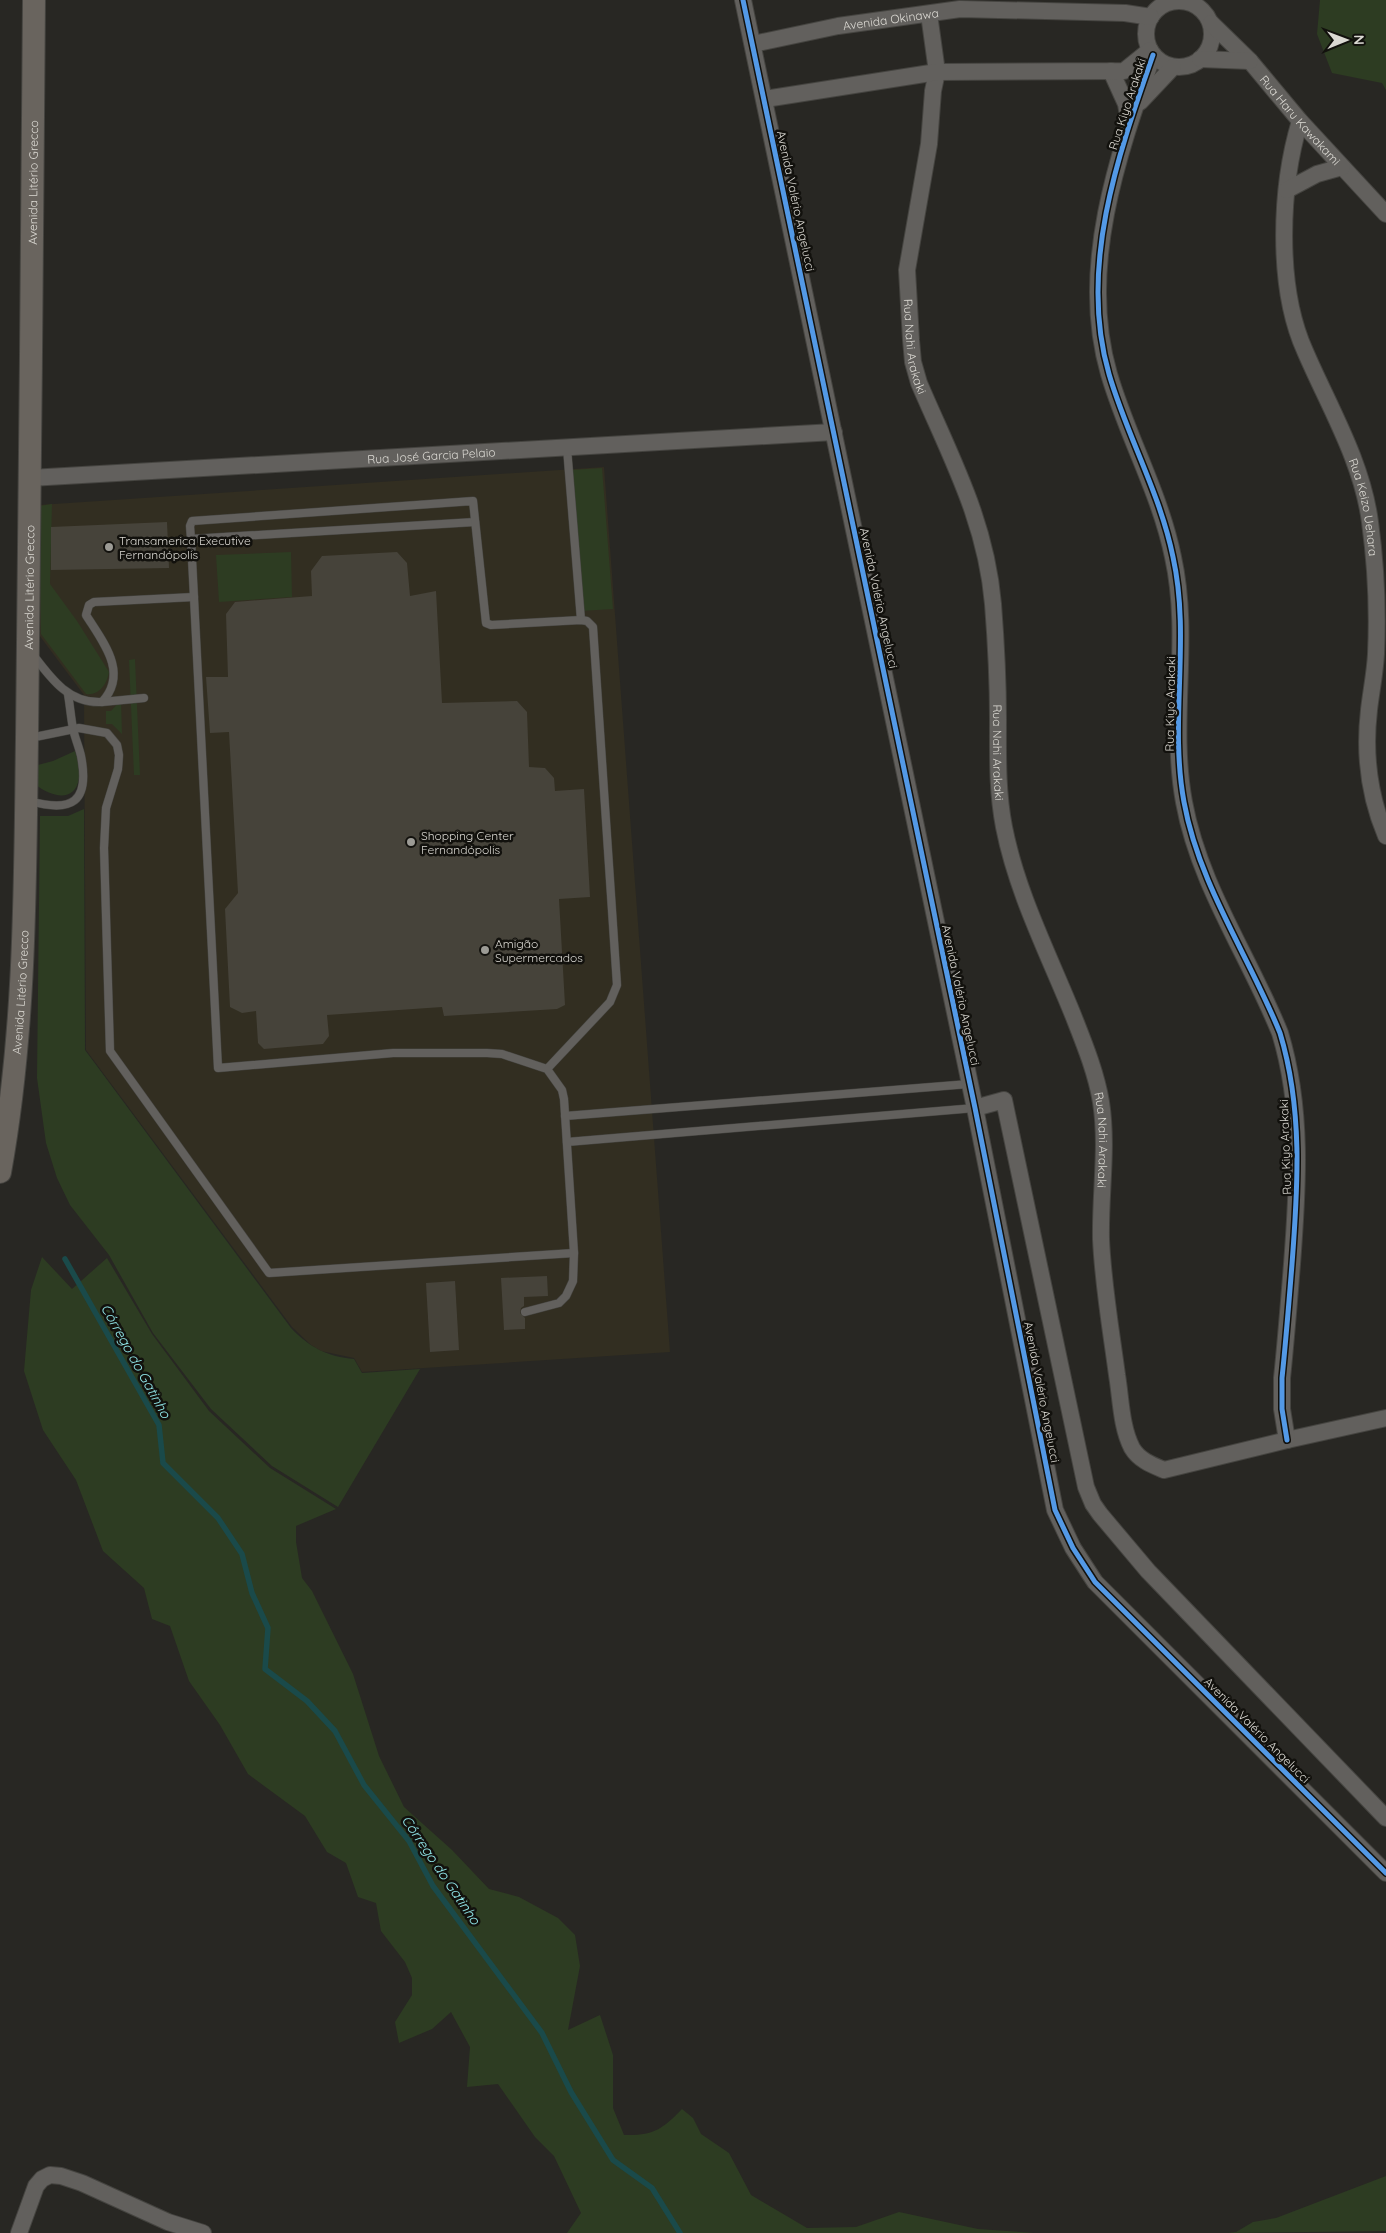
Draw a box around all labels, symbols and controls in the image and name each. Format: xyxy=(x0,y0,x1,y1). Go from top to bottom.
street label: Avenida Okinawa xyxy=(842,5,939,33)
north arrow xyxy=(1321,15,1371,65)
text: N xyxy=(1350,34,1368,45)
street label: Rua Kiyo Arakaki xyxy=(1105,56,1149,152)
street label: Rua Haru Kawakami xyxy=(1257,72,1344,168)
street label: Avenida Litério Grecco xyxy=(24,120,41,245)
street label: Avenida Valério Angelucci xyxy=(774,129,818,273)
street label: Rua Nahi Arakaki xyxy=(901,298,930,396)
street label: Rua José Garcia Pelaio xyxy=(367,444,496,466)
street label: Rua Keizo Uehara xyxy=(1346,456,1381,557)
street label: Avenida Litério Grecco xyxy=(21,525,37,650)
street label: Avenida Valério Angelucci xyxy=(857,526,901,670)
place label: Transamerica Executive Fernandópolis xyxy=(119,533,251,562)
marker: Transamerica Executive Fernandópolis xyxy=(103,541,115,553)
street label: Rua Kiyo Arakaki xyxy=(1162,656,1178,752)
street label: Rua Nahi Arakaki xyxy=(990,704,1008,801)
place label: Shopping Center Fernandópolis xyxy=(421,828,514,857)
marker: Shopping Center Fernandópolis xyxy=(405,836,417,848)
street label: Avenida Valério Angelucci xyxy=(939,923,983,1067)
street label: Avenida Litério Grecco xyxy=(8,930,31,1055)
place label: Amigão Supermercados xyxy=(495,936,583,965)
marker: Amigão Supermercados xyxy=(479,944,491,956)
street label: Rua Nahi Arakaki xyxy=(1092,1091,1111,1188)
street label: Rua Kiyo Arakaki xyxy=(1276,1099,1294,1195)
water label: Córrego do Gatinho xyxy=(97,1301,175,1422)
street label: Avenida Valério Angelucci xyxy=(1021,1320,1063,1464)
street label: Avenida Valério Angelucci xyxy=(1201,1674,1313,1786)
water label: Córrego do Gatinho xyxy=(398,1812,485,1929)

